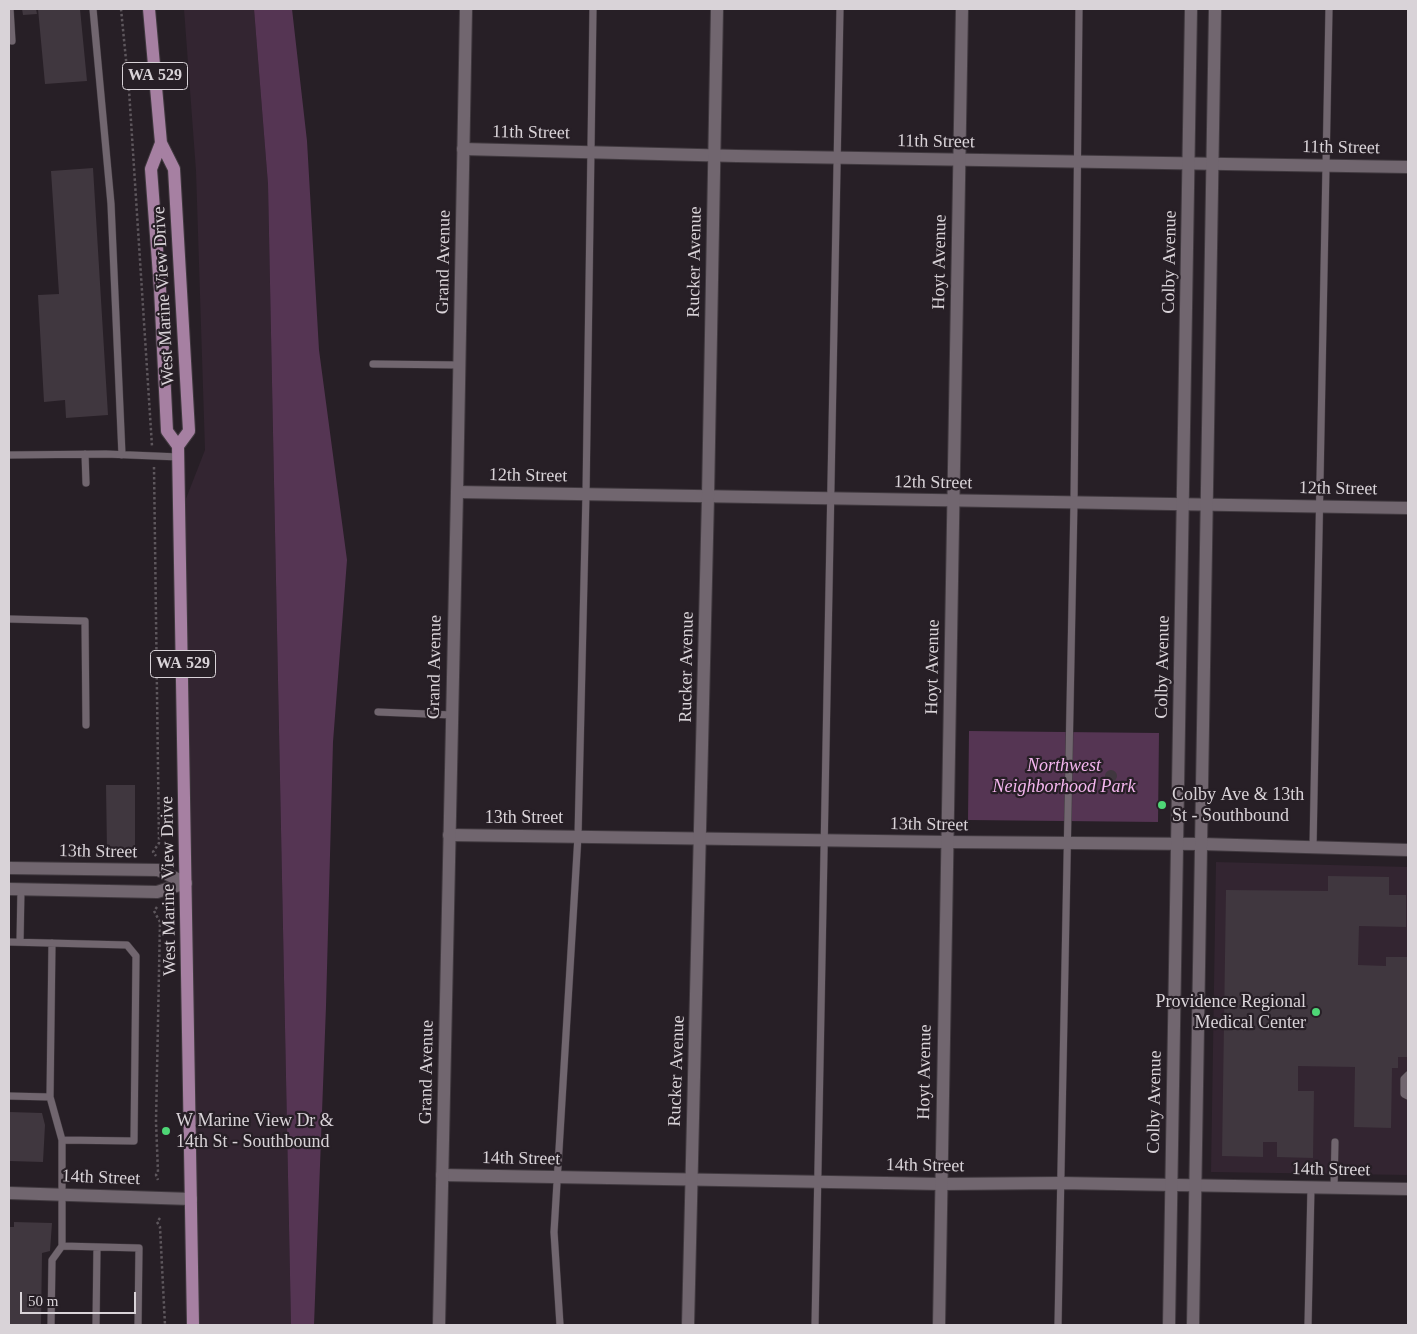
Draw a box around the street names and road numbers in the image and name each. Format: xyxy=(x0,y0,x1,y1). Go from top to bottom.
road number: WA 529 xyxy=(122,62,188,90)
street label: 11th Street xyxy=(492,122,570,144)
street label: 11th Street xyxy=(897,131,975,153)
street label: 11th Street xyxy=(1302,137,1380,159)
street label: West Marine View Drive xyxy=(149,206,179,386)
street label: Rucker Avenue xyxy=(683,206,707,318)
street label: Grand Avenue xyxy=(432,210,456,314)
street label: Colby Avenue xyxy=(1158,210,1182,314)
street label: Hoyt Avenue xyxy=(928,214,952,310)
street label: 12th Street xyxy=(489,465,567,487)
street label: 12th Street xyxy=(894,472,972,494)
street label: 12th Street xyxy=(1299,478,1377,500)
street label: Rucker Avenue xyxy=(675,611,699,723)
street label: Grand Avenue xyxy=(423,615,447,719)
street label: Colby Avenue xyxy=(1151,615,1175,719)
street label: Hoyt Avenue xyxy=(921,619,945,715)
road number: WA 529 xyxy=(150,651,216,678)
street label: West Marine View Drive xyxy=(157,796,181,976)
street label: 13th Street xyxy=(485,807,563,829)
street label: 13th Street xyxy=(890,814,968,836)
street label: 13th Street xyxy=(59,841,137,863)
street label: Rucker Avenue xyxy=(664,1015,690,1127)
street label: Grand Avenue xyxy=(415,1020,439,1124)
street label: Hoyt Avenue xyxy=(913,1024,937,1120)
street label: Colby Avenue xyxy=(1143,1050,1167,1154)
street label: 14th Street xyxy=(482,1148,560,1170)
street label: 14th Street xyxy=(886,1155,964,1177)
street label: 14th Street xyxy=(1292,1159,1370,1181)
street label: 14th Street xyxy=(61,1166,141,1190)

